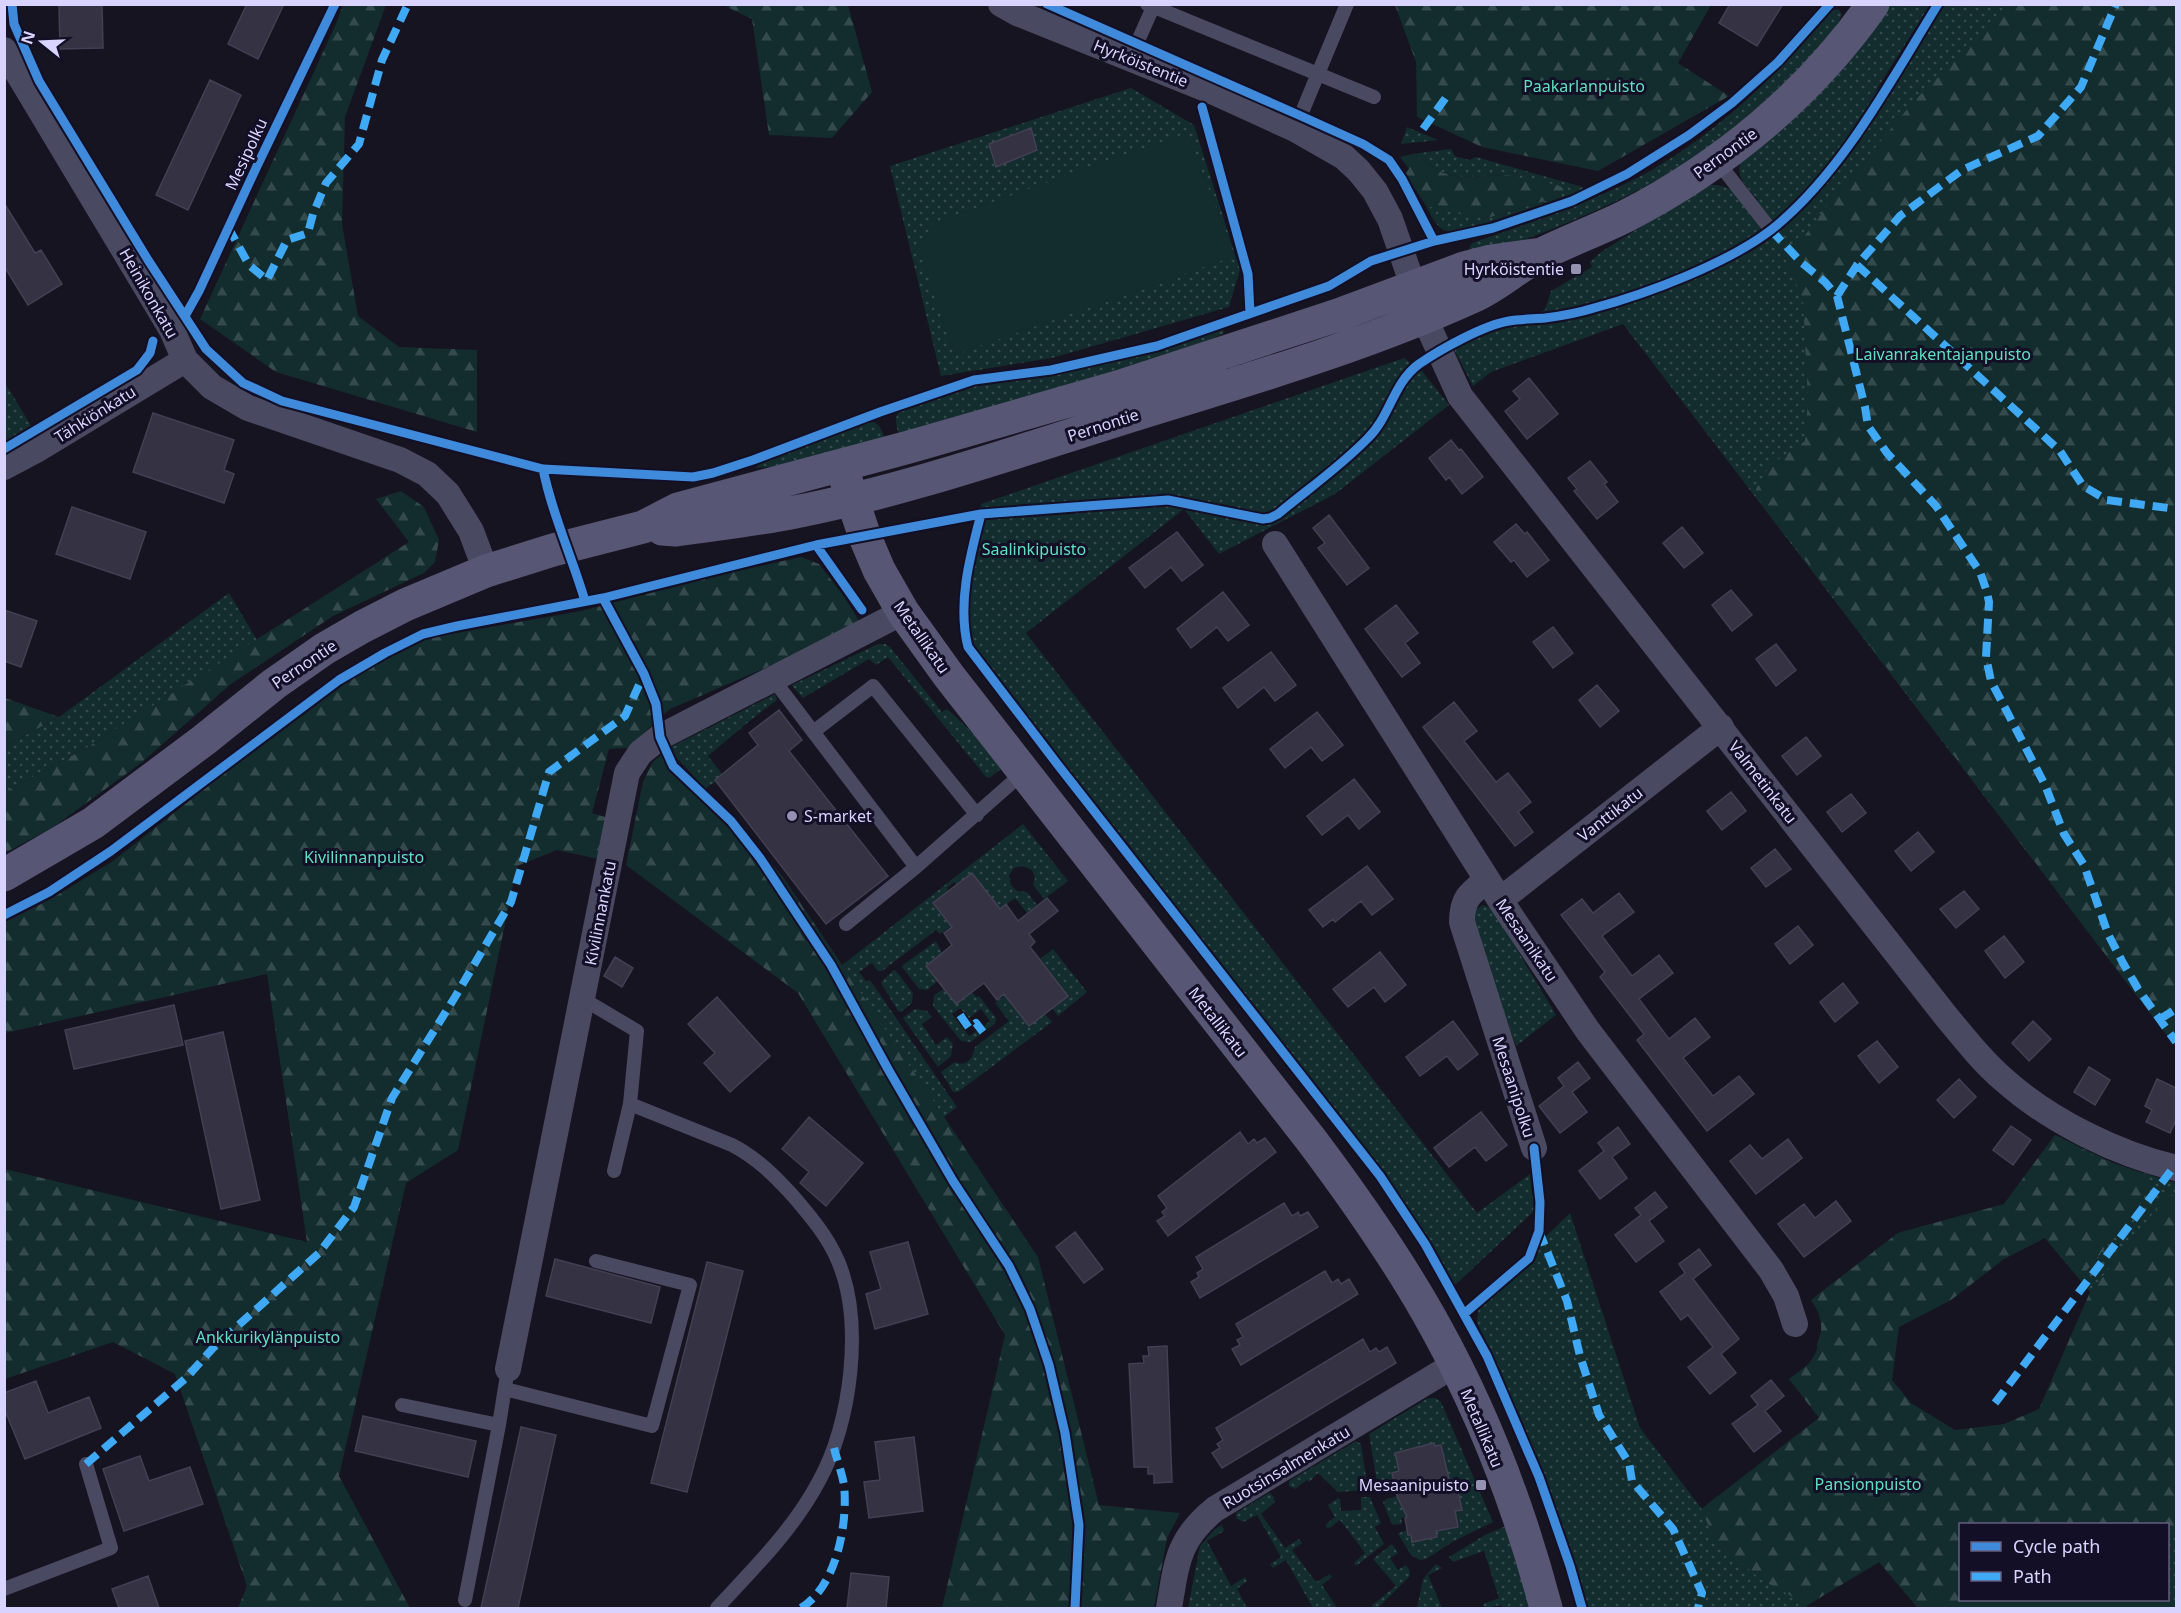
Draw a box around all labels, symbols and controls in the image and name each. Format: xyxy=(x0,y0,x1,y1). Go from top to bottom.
north arrow xyxy=(12,12,72,72)
text: N xyxy=(15,28,40,47)
street label: Hyrköistentie xyxy=(1090,34,1192,92)
park label: Paakarlanpuisto xyxy=(1523,75,1645,97)
street label: Mesipolku xyxy=(220,114,272,194)
street label: Pernontie xyxy=(1689,122,1761,184)
street label: Heinikonkatu xyxy=(114,244,184,342)
place label: Hyrköistentie xyxy=(1464,258,1564,280)
marker: Hyrköistentie xyxy=(1569,262,1583,276)
park label: Laivanrakentajanpuisto xyxy=(1855,343,2031,365)
street label: Tähkiönkatu xyxy=(50,380,140,448)
street label: Pernontie xyxy=(1065,403,1141,447)
park label: Saalinkipuisto xyxy=(982,538,1086,560)
street label: Metallikatu xyxy=(889,596,955,678)
street label: Pernontie xyxy=(267,634,341,694)
street label: Valmetinkatu xyxy=(1724,736,1802,828)
street label: Vanttikatu xyxy=(1573,782,1647,846)
place label: S-market xyxy=(804,805,872,827)
marker: S-market xyxy=(785,809,799,823)
park label: Kivilinnanpuisto xyxy=(304,846,424,868)
street label: Kivilinnankatu xyxy=(579,859,621,967)
street label: Mesaanikatu xyxy=(1491,894,1563,986)
street label: Metallikatu xyxy=(1184,982,1252,1062)
street label: Mesaanipolku xyxy=(1487,1034,1541,1140)
park label: Ankkurikylänpuisto xyxy=(196,1326,340,1348)
street label: Metallikatu xyxy=(1455,1385,1509,1471)
street label: Ruotsinsalmenkatu xyxy=(1218,1420,1354,1514)
park label: Pansionpuisto xyxy=(1815,1473,1921,1495)
place label: Mesaanipuisto xyxy=(1359,1474,1469,1496)
marker: Mesaanipuisto xyxy=(1474,1478,1488,1492)
legend xyxy=(1959,1523,2169,1601)
text: Cycle path xyxy=(2013,1534,2100,1558)
text: Path xyxy=(2013,1564,2052,1588)

